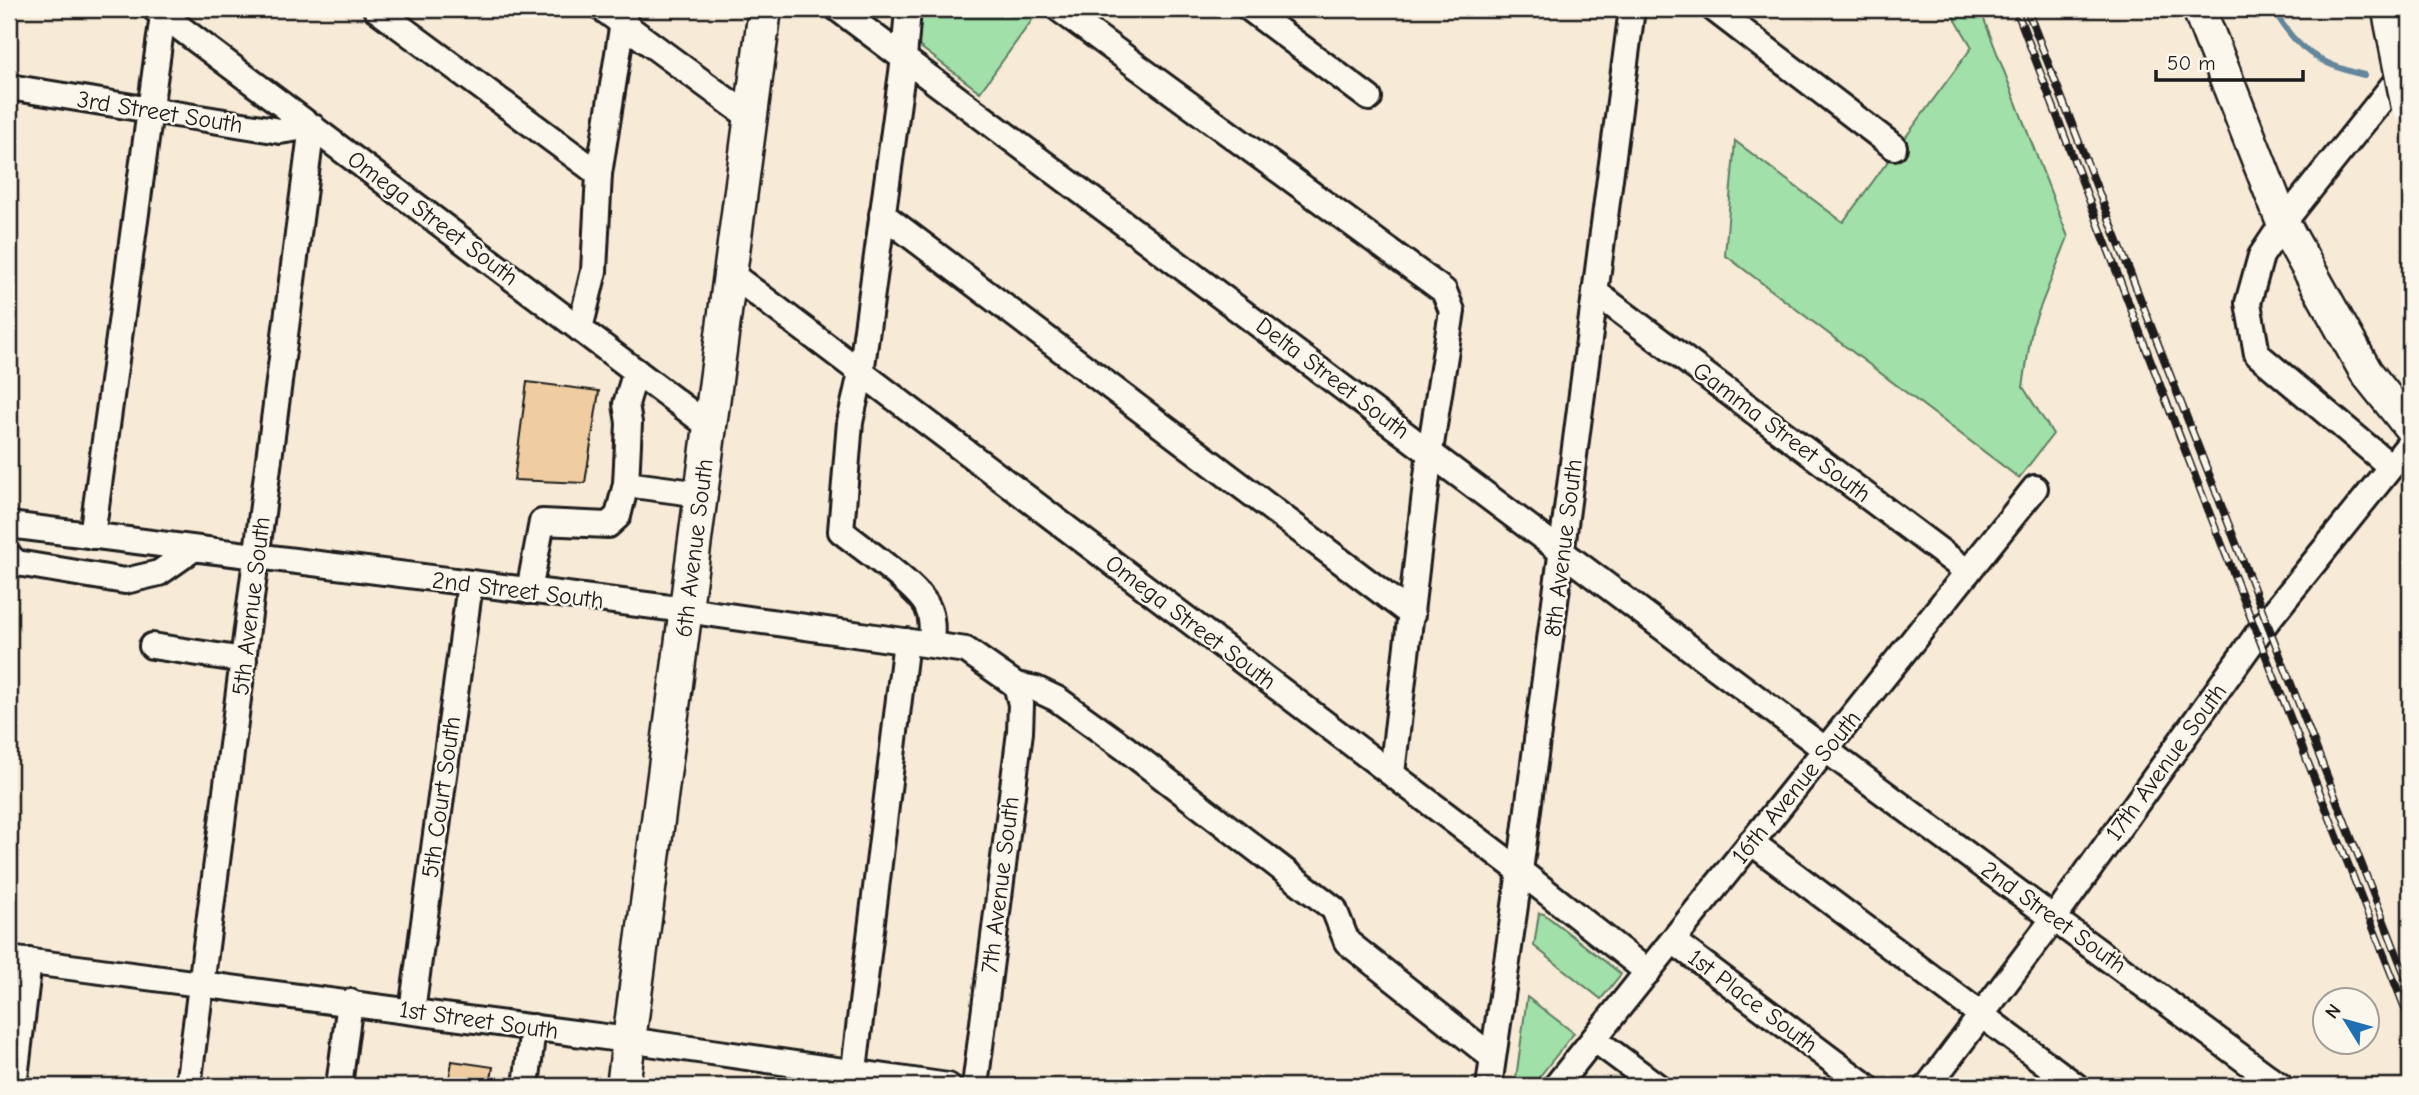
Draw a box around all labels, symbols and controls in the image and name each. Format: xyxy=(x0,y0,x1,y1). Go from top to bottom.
scale bar xyxy=(2156,38,2304,82)
text: 50 m xyxy=(2167,51,2216,75)
street label: 3rd Street South xyxy=(75,85,245,139)
street label: Omega Street South xyxy=(342,145,524,291)
street label: Delta Street South xyxy=(1251,311,1415,445)
street label: Gamma Street South xyxy=(1687,356,1877,508)
street label: 6th Avenue South xyxy=(669,457,719,639)
street label: 8th Avenue South xyxy=(1538,457,1588,639)
street label: 5th Avenue South xyxy=(226,515,276,697)
street label: Omega Street South xyxy=(1100,549,1282,695)
street label: 2nd Street South xyxy=(431,566,605,614)
street label: 17th Avenue South xyxy=(2100,678,2232,846)
street label: 16th Avenue South xyxy=(1726,705,1866,869)
street label: 5th Court South xyxy=(416,714,466,880)
street label: 7th Avenue South xyxy=(975,795,1025,975)
street label: 2nd Street South xyxy=(1976,855,2132,979)
street label: 1st Place South xyxy=(1683,943,1823,1059)
north arrow xyxy=(2310,986,2380,1056)
street label: 1st Street South xyxy=(398,995,560,1045)
text: N xyxy=(2321,1000,2346,1023)

